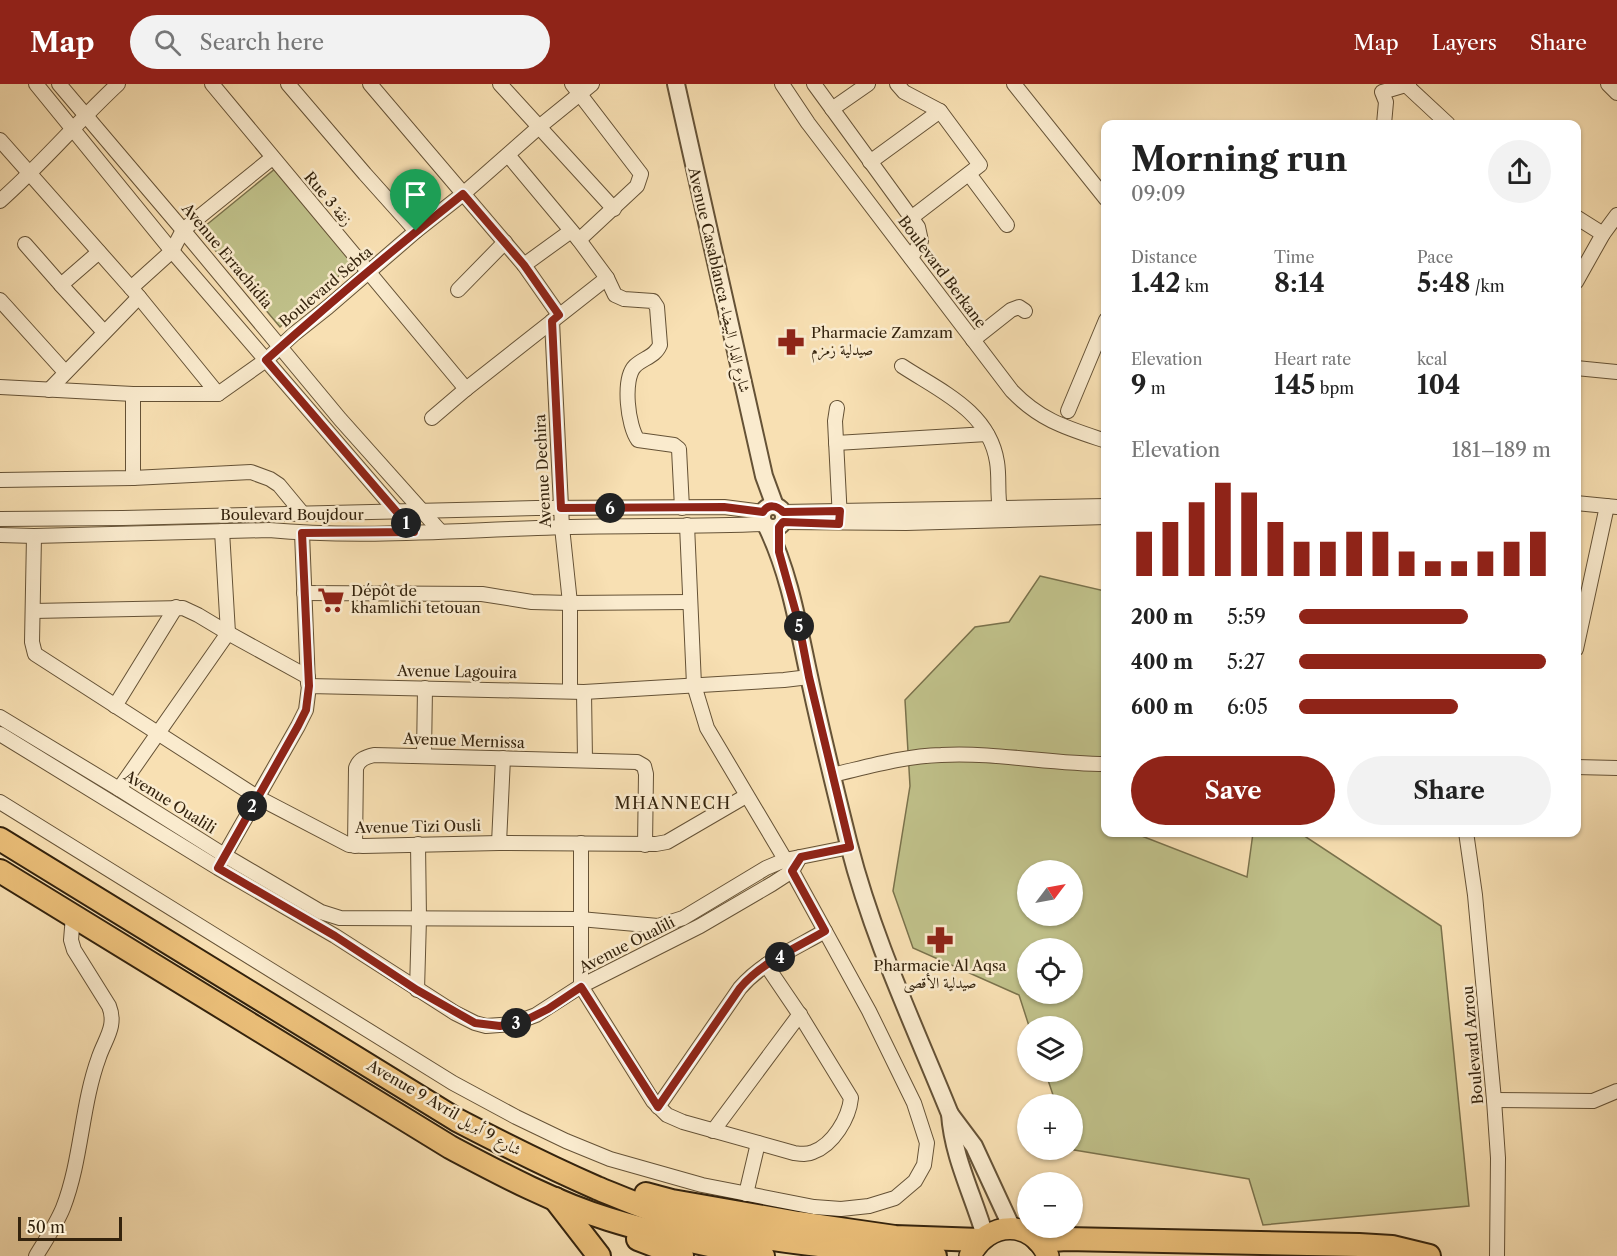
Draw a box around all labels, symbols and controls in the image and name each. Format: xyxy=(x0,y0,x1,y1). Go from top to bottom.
search box xyxy=(130,15,550,69)
text: Map xyxy=(30,25,94,59)
icon: search xyxy=(151,26,184,59)
text: Search here xyxy=(199,29,324,56)
text: Map xyxy=(1354,30,1399,55)
text: Layers xyxy=(1432,30,1497,55)
text: Share xyxy=(1530,30,1587,55)
text: Morning run xyxy=(1131,139,1347,180)
button: share xyxy=(1488,140,1551,203)
street label: Avenue Casablanca شارع الدار البيضاء xyxy=(680,164,755,395)
street label: Rue 3 زنقة xyxy=(300,168,357,230)
pin xyxy=(390,169,441,231)
icon: arrive xyxy=(399,178,432,211)
text: 09:09 xyxy=(1131,182,1185,206)
street label: Avenue Errachidia xyxy=(177,198,277,312)
street label: Boulevard Berkane xyxy=(894,212,991,332)
street label: Boulevard Sebta xyxy=(275,242,376,331)
text: Distance xyxy=(1131,247,1197,267)
text: Time xyxy=(1274,247,1314,267)
text: Pace xyxy=(1417,247,1453,267)
text: 1.42 xyxy=(1131,267,1181,299)
text: 8:14 xyxy=(1274,267,1325,299)
text: 5:48 xyxy=(1417,267,1470,299)
text: km xyxy=(1181,276,1209,296)
text: /km xyxy=(1470,276,1505,296)
place label: Pharmacie Zamzam صيدلية زمزم xyxy=(811,323,953,363)
pharmacy icon: Pharmacie Zamzam صيدلية زمزم xyxy=(776,327,806,357)
text: Elevation xyxy=(1131,349,1202,369)
text: Heart rate xyxy=(1274,349,1351,369)
text: kcal xyxy=(1417,349,1447,369)
text: 9 xyxy=(1131,369,1147,401)
text: 145 xyxy=(1274,369,1315,401)
text: 104 xyxy=(1417,369,1460,401)
text: m xyxy=(1147,378,1166,398)
text: bpm xyxy=(1315,378,1354,398)
street label: Avenue Dechira xyxy=(530,414,555,529)
text: Elevation xyxy=(1131,438,1220,462)
text: 181–189 m xyxy=(1452,438,1551,462)
pin: 6 xyxy=(595,493,625,523)
text: 6 xyxy=(605,498,615,518)
street label: Boulevard Boujdour xyxy=(220,505,364,524)
pin: 1 xyxy=(391,508,421,538)
text: 1 xyxy=(402,513,410,533)
place label: Dépôt de khamlichi tetouan xyxy=(351,581,481,617)
supermarket icon: Dépôt de khamlichi tetouan xyxy=(316,585,346,615)
text: 200 m xyxy=(1131,605,1193,629)
text: 5:59 xyxy=(1227,605,1266,629)
pin: 5 xyxy=(784,611,814,641)
text: 5 xyxy=(795,616,803,636)
text: 400 m xyxy=(1131,650,1193,674)
text: 5:27 xyxy=(1227,650,1265,674)
street label: Avenue Lagouira xyxy=(396,661,517,682)
text: 600 m xyxy=(1131,695,1193,719)
text: 6:05 xyxy=(1227,695,1268,719)
street label: Avenue Mernissa xyxy=(402,729,525,752)
button: Save xyxy=(1131,756,1335,825)
button: Share xyxy=(1347,756,1551,825)
street label: Avenue Oualili xyxy=(120,765,220,838)
pin: 2 xyxy=(237,791,267,821)
district label: MHANNECH xyxy=(614,793,732,813)
text: 2 xyxy=(247,796,257,816)
street label: Avenue Tizi Ousli xyxy=(354,816,482,837)
north arrow xyxy=(1017,860,1083,926)
map controls xyxy=(1017,860,1083,1238)
street label: Avenue Oualili xyxy=(575,912,678,977)
pharmacy icon: Pharmacie Al Aqsa صيدلية الأقصى xyxy=(925,925,955,955)
button: locate xyxy=(1017,938,1083,1004)
pin: 4 xyxy=(765,942,795,972)
text: 4 xyxy=(775,947,785,967)
place label: Pharmacie Al Aqsa صيدلية الأقصى xyxy=(874,956,1007,994)
street label: Boulevard Azrou xyxy=(1458,985,1487,1105)
pin: 3 xyxy=(501,1008,531,1038)
text: 3 xyxy=(511,1013,521,1033)
button: layers xyxy=(1017,1016,1083,1082)
street label: Avenue 9 Avril شارع 9 أبريل xyxy=(361,1054,525,1163)
button: + xyxy=(1017,1094,1083,1160)
button: − xyxy=(1017,1172,1083,1238)
scale bar xyxy=(18,1214,122,1242)
text: 50 m xyxy=(27,1217,65,1237)

